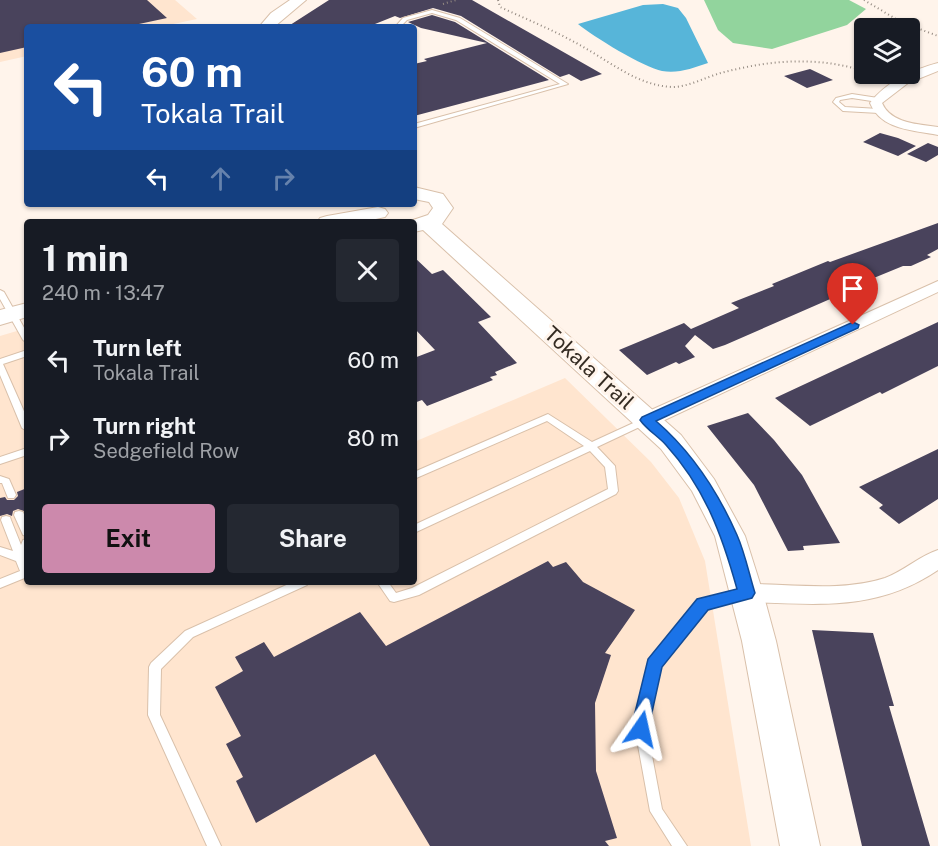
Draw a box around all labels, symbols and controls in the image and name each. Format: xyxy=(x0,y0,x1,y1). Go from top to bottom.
map controls xyxy=(854,18,920,84)
button: layers xyxy=(854,18,920,84)
text: 60 m xyxy=(141,47,243,96)
icon: left xyxy=(42,48,120,126)
text: Tokala Trail xyxy=(141,97,285,129)
icon: left xyxy=(141,162,174,195)
icon: ahead xyxy=(204,162,237,195)
icon: right xyxy=(267,162,300,195)
text: 1 min xyxy=(42,237,129,279)
button: close xyxy=(336,239,399,302)
pin xyxy=(827,263,878,325)
icon: arrive xyxy=(836,272,869,305)
text: 240 m · 13:47 xyxy=(42,281,165,305)
street label: Tokala Trail xyxy=(539,321,639,414)
text: Turn left xyxy=(93,335,182,361)
icon: left xyxy=(42,344,75,377)
text: 60 m xyxy=(348,347,399,373)
text: Tokala Trail xyxy=(93,361,200,385)
text: Turn right xyxy=(93,413,196,439)
icon: right xyxy=(42,422,75,455)
text: 80 m xyxy=(347,425,399,451)
text: Sedgefield Row xyxy=(93,439,239,463)
button: Exit xyxy=(42,504,215,573)
button: Share xyxy=(227,504,399,573)
position arrow xyxy=(609,697,673,761)

